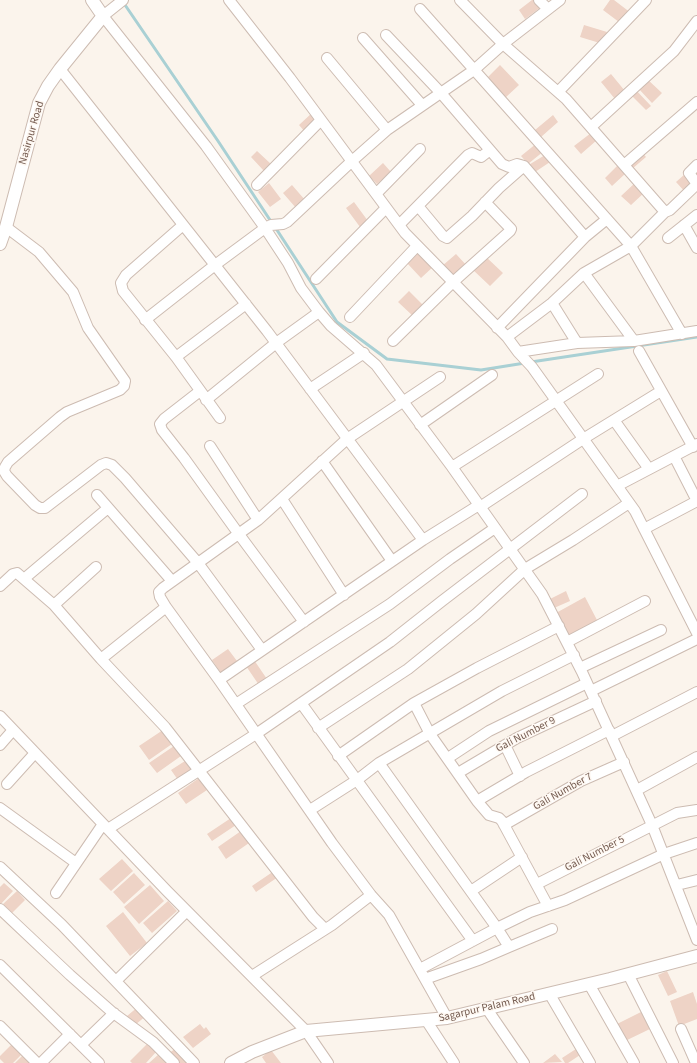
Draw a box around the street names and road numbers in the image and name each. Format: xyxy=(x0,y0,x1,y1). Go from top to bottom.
street label: Nasirpur Road xyxy=(17,100,47,166)
street label: Gali Number 9 xyxy=(494,714,558,756)
street label: Gali Number 7 xyxy=(531,770,595,814)
street label: Gali Number 5 xyxy=(563,833,627,875)
street label: Sagarpur Palam Road xyxy=(437,990,537,1026)

